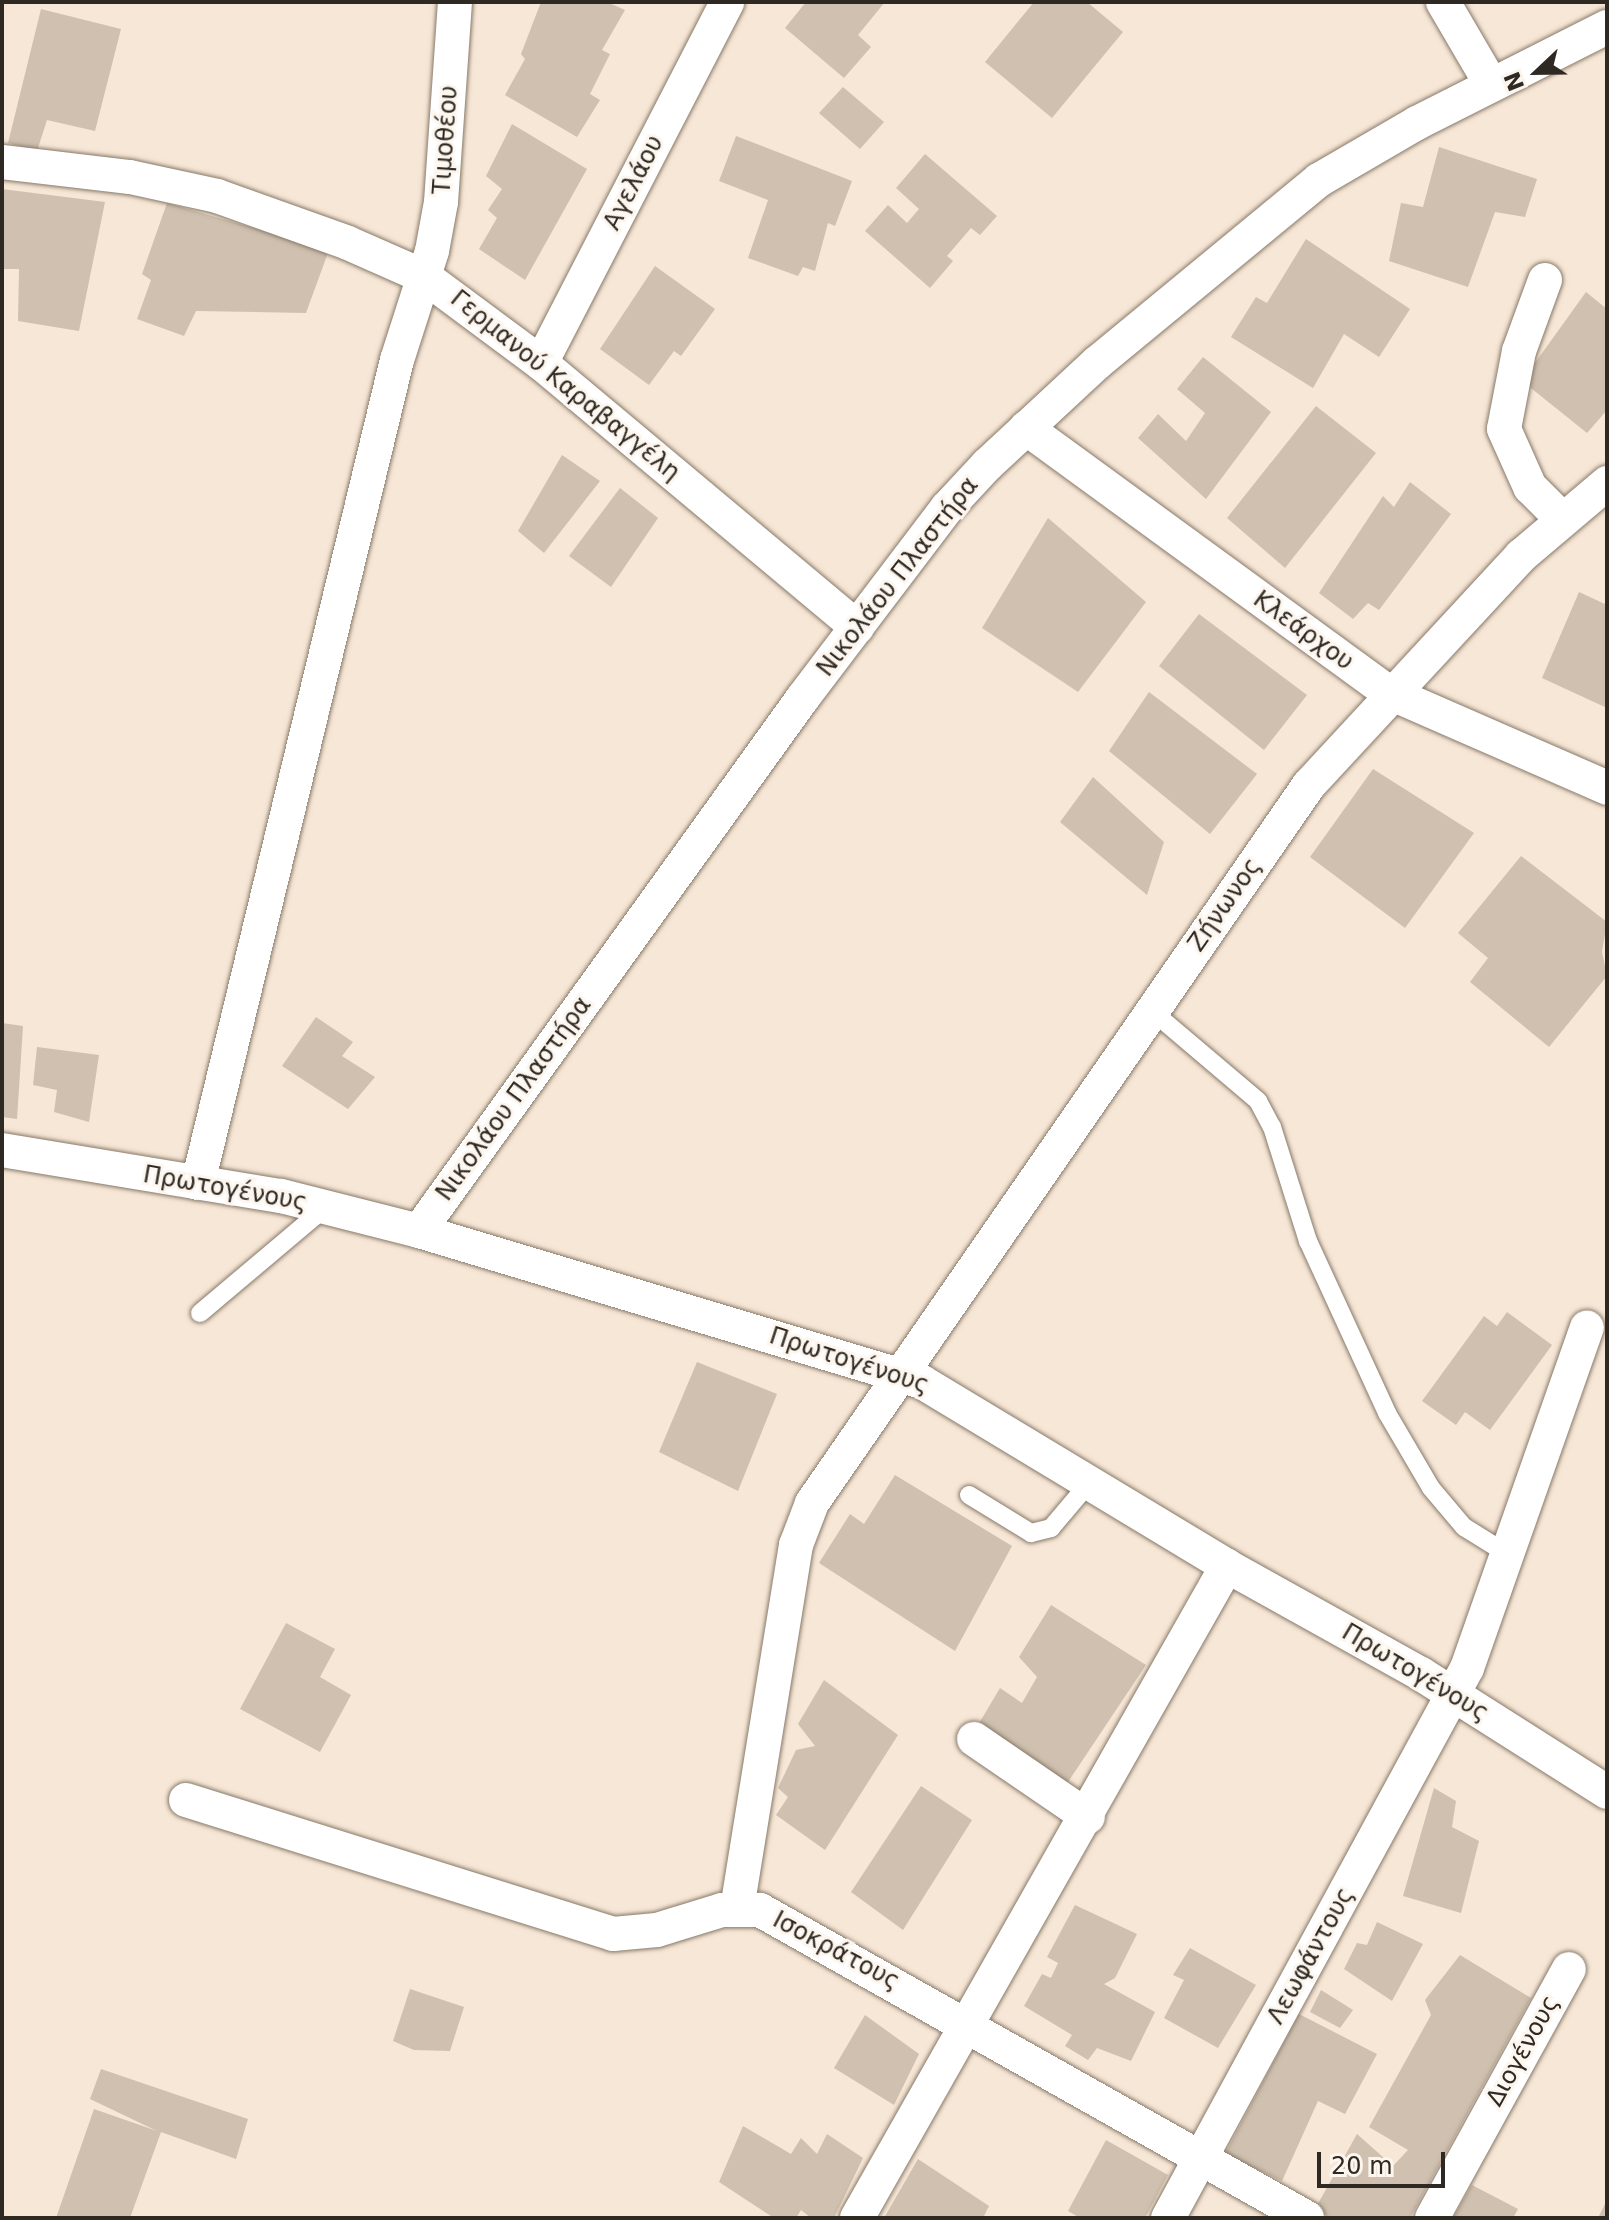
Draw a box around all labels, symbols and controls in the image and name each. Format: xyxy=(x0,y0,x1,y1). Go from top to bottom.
north arrow xyxy=(1497,32,1577,112)
text: N xyxy=(1499,68,1529,94)
street label: Τιμοθέου xyxy=(428,85,464,195)
street label: Αγελάου xyxy=(598,131,670,235)
street label: Γερμανού Καραβαγγέλη xyxy=(444,285,686,487)
street label: Νικολάου Πλαστήρα xyxy=(811,472,985,682)
street label: Κλεάρχου xyxy=(1247,585,1359,677)
street label: Ζήνωνος xyxy=(1182,853,1268,957)
street label: Νικολάου Πλαστήρα xyxy=(430,991,598,1207)
street label: Πρωτογένους xyxy=(141,1160,309,1218)
street label: Πρωτογένους xyxy=(766,1322,932,1400)
street label: Πρωτογένους xyxy=(1337,1618,1493,1728)
street label: Λεωφάντους xyxy=(1262,1883,1360,2029)
street label: Ισοκράτους xyxy=(768,1906,904,1996)
street label: Διογένους xyxy=(1481,1990,1565,2112)
scale bar xyxy=(1321,2136,1449,2186)
text: 20 m xyxy=(1331,2152,1393,2180)

